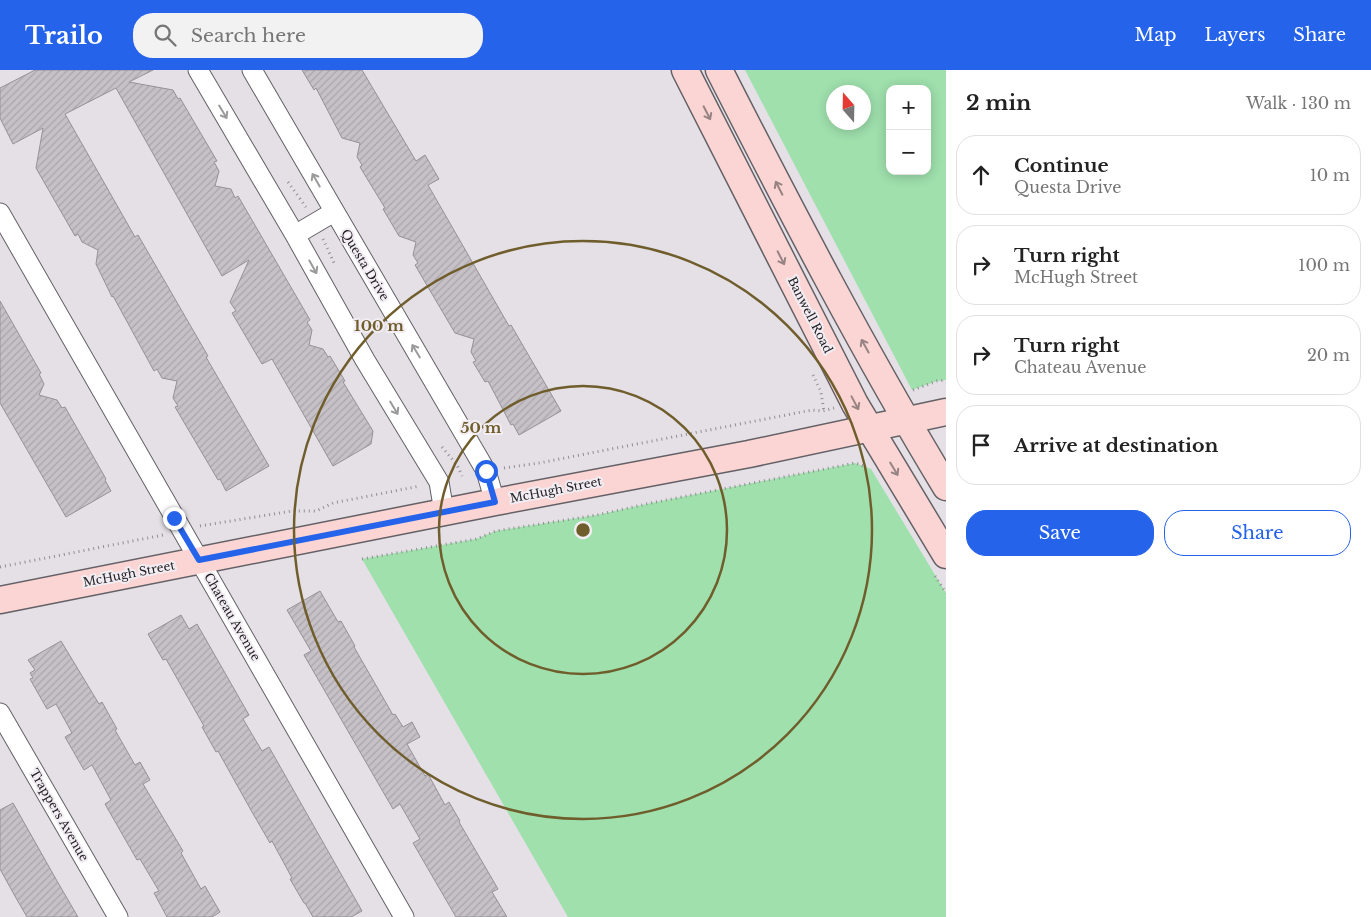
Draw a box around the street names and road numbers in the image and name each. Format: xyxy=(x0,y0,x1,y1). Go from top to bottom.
street label: Questa Drive xyxy=(338,226,393,303)
street label: Banwell Road xyxy=(785,274,836,356)
street label: McHugh Street xyxy=(509,473,603,506)
street label: McHugh Street xyxy=(82,557,176,590)
street label: Chateau Avenue xyxy=(201,570,264,664)
street label: Trappers Avenue xyxy=(27,766,92,864)

